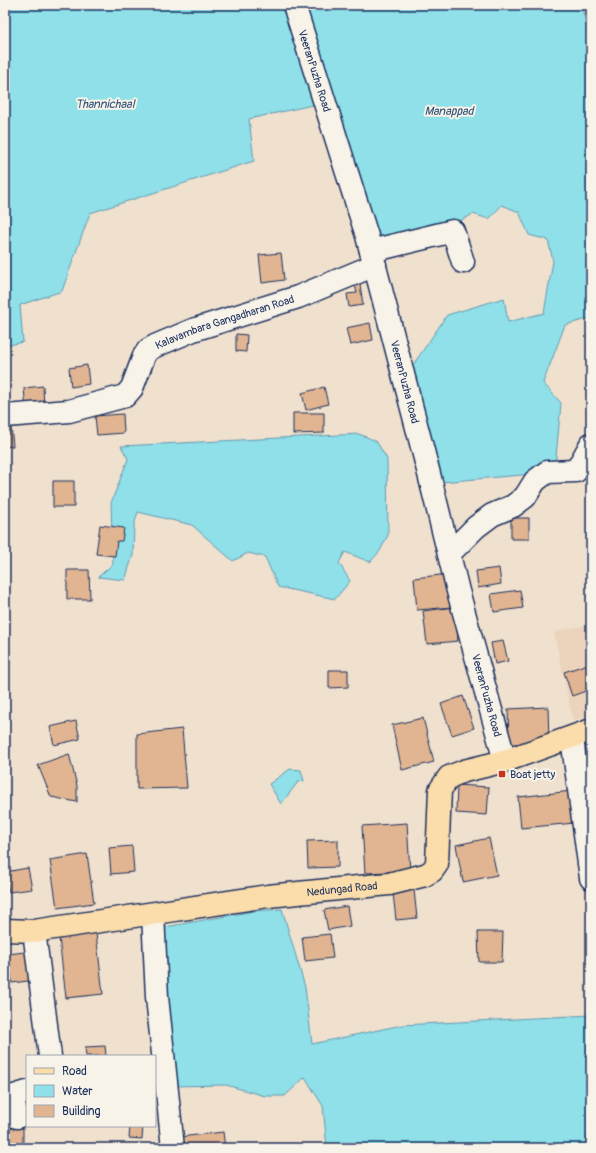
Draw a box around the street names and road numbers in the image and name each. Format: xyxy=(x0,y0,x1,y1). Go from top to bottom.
street label: VeeranPuzha Road xyxy=(295,28,333,114)
street label: Kalavambara Gangadharan Road xyxy=(153,293,296,352)
street label: VeeranPuzha Road xyxy=(387,339,422,425)
street label: VeeranPuzha Road xyxy=(469,653,504,738)
street label: Nedungad Road xyxy=(306,879,378,899)

